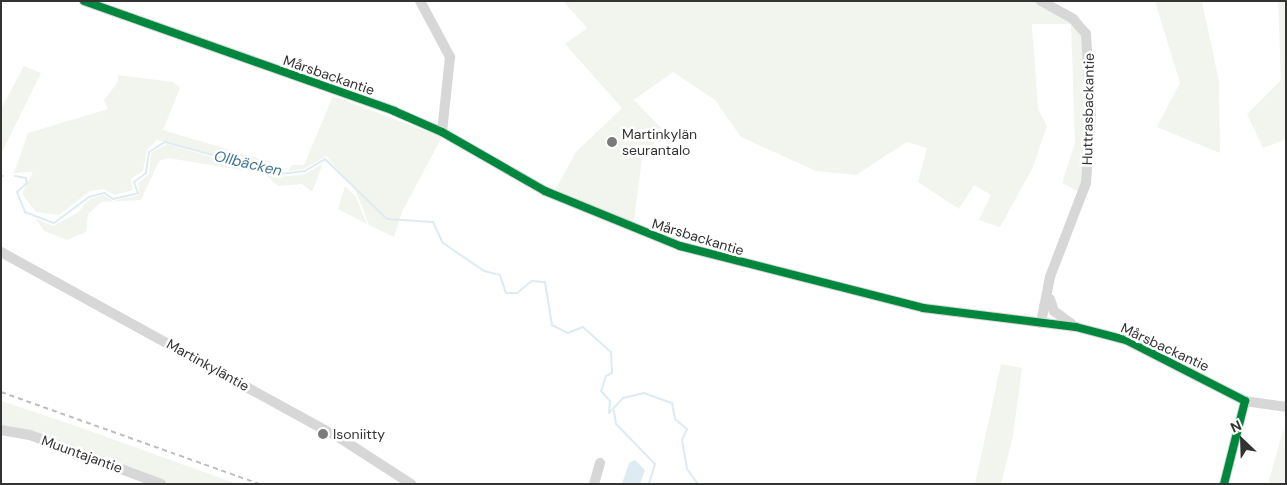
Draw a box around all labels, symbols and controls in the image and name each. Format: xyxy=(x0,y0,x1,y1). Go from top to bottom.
street label: Mårsbackantie xyxy=(281,52,377,98)
street label: Huttrasbackantie xyxy=(1079,53,1097,165)
place label: Martinkylän seurantalo xyxy=(622,126,697,158)
marker: Martinkylän seurantalo xyxy=(606,136,618,148)
water label: Ollbäcken xyxy=(212,147,284,181)
street label: Mårsbackantie xyxy=(650,215,746,259)
street label: Mårsbackantie xyxy=(1118,319,1212,375)
street label: Martinkyläntie xyxy=(164,335,252,395)
north arrow xyxy=(1217,415,1267,465)
text: N xyxy=(1228,416,1244,437)
place label: Isoniitty xyxy=(333,426,385,442)
marker: Isoniitty xyxy=(317,428,329,440)
street label: Muuntajantie xyxy=(39,432,125,476)

